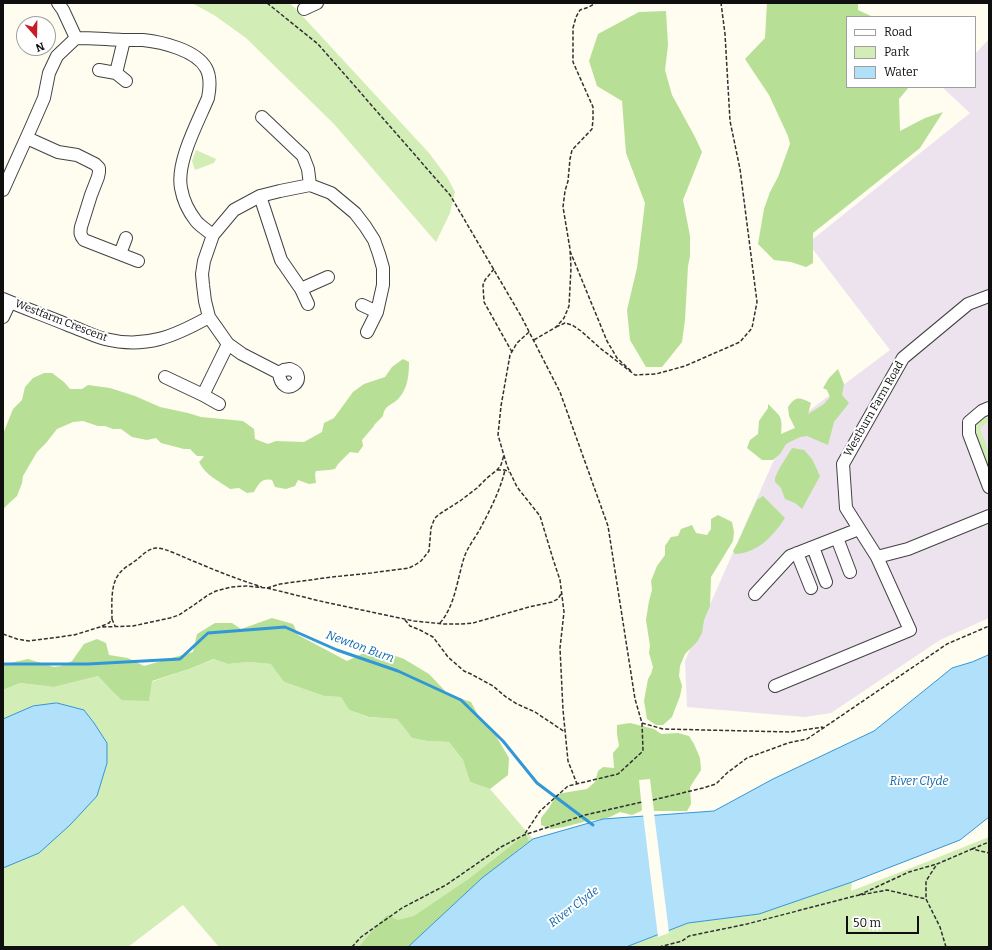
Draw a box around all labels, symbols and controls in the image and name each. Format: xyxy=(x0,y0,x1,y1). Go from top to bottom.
north arrow xyxy=(16,16,56,56)
legend xyxy=(846,16,976,88)
text: Road xyxy=(884,25,912,39)
text: N xyxy=(34,39,46,54)
text: Park xyxy=(884,45,909,59)
text: Water xyxy=(884,65,918,79)
street label: Westfarm Crescent xyxy=(13,297,109,345)
street label: Westburn Farm Road xyxy=(841,359,907,459)
water label: Newton Burn xyxy=(324,628,396,666)
water label: River Clyde xyxy=(890,775,948,789)
water label: River Clyde xyxy=(546,884,602,930)
scale bar xyxy=(848,908,921,934)
text: 50 m xyxy=(853,916,881,930)

